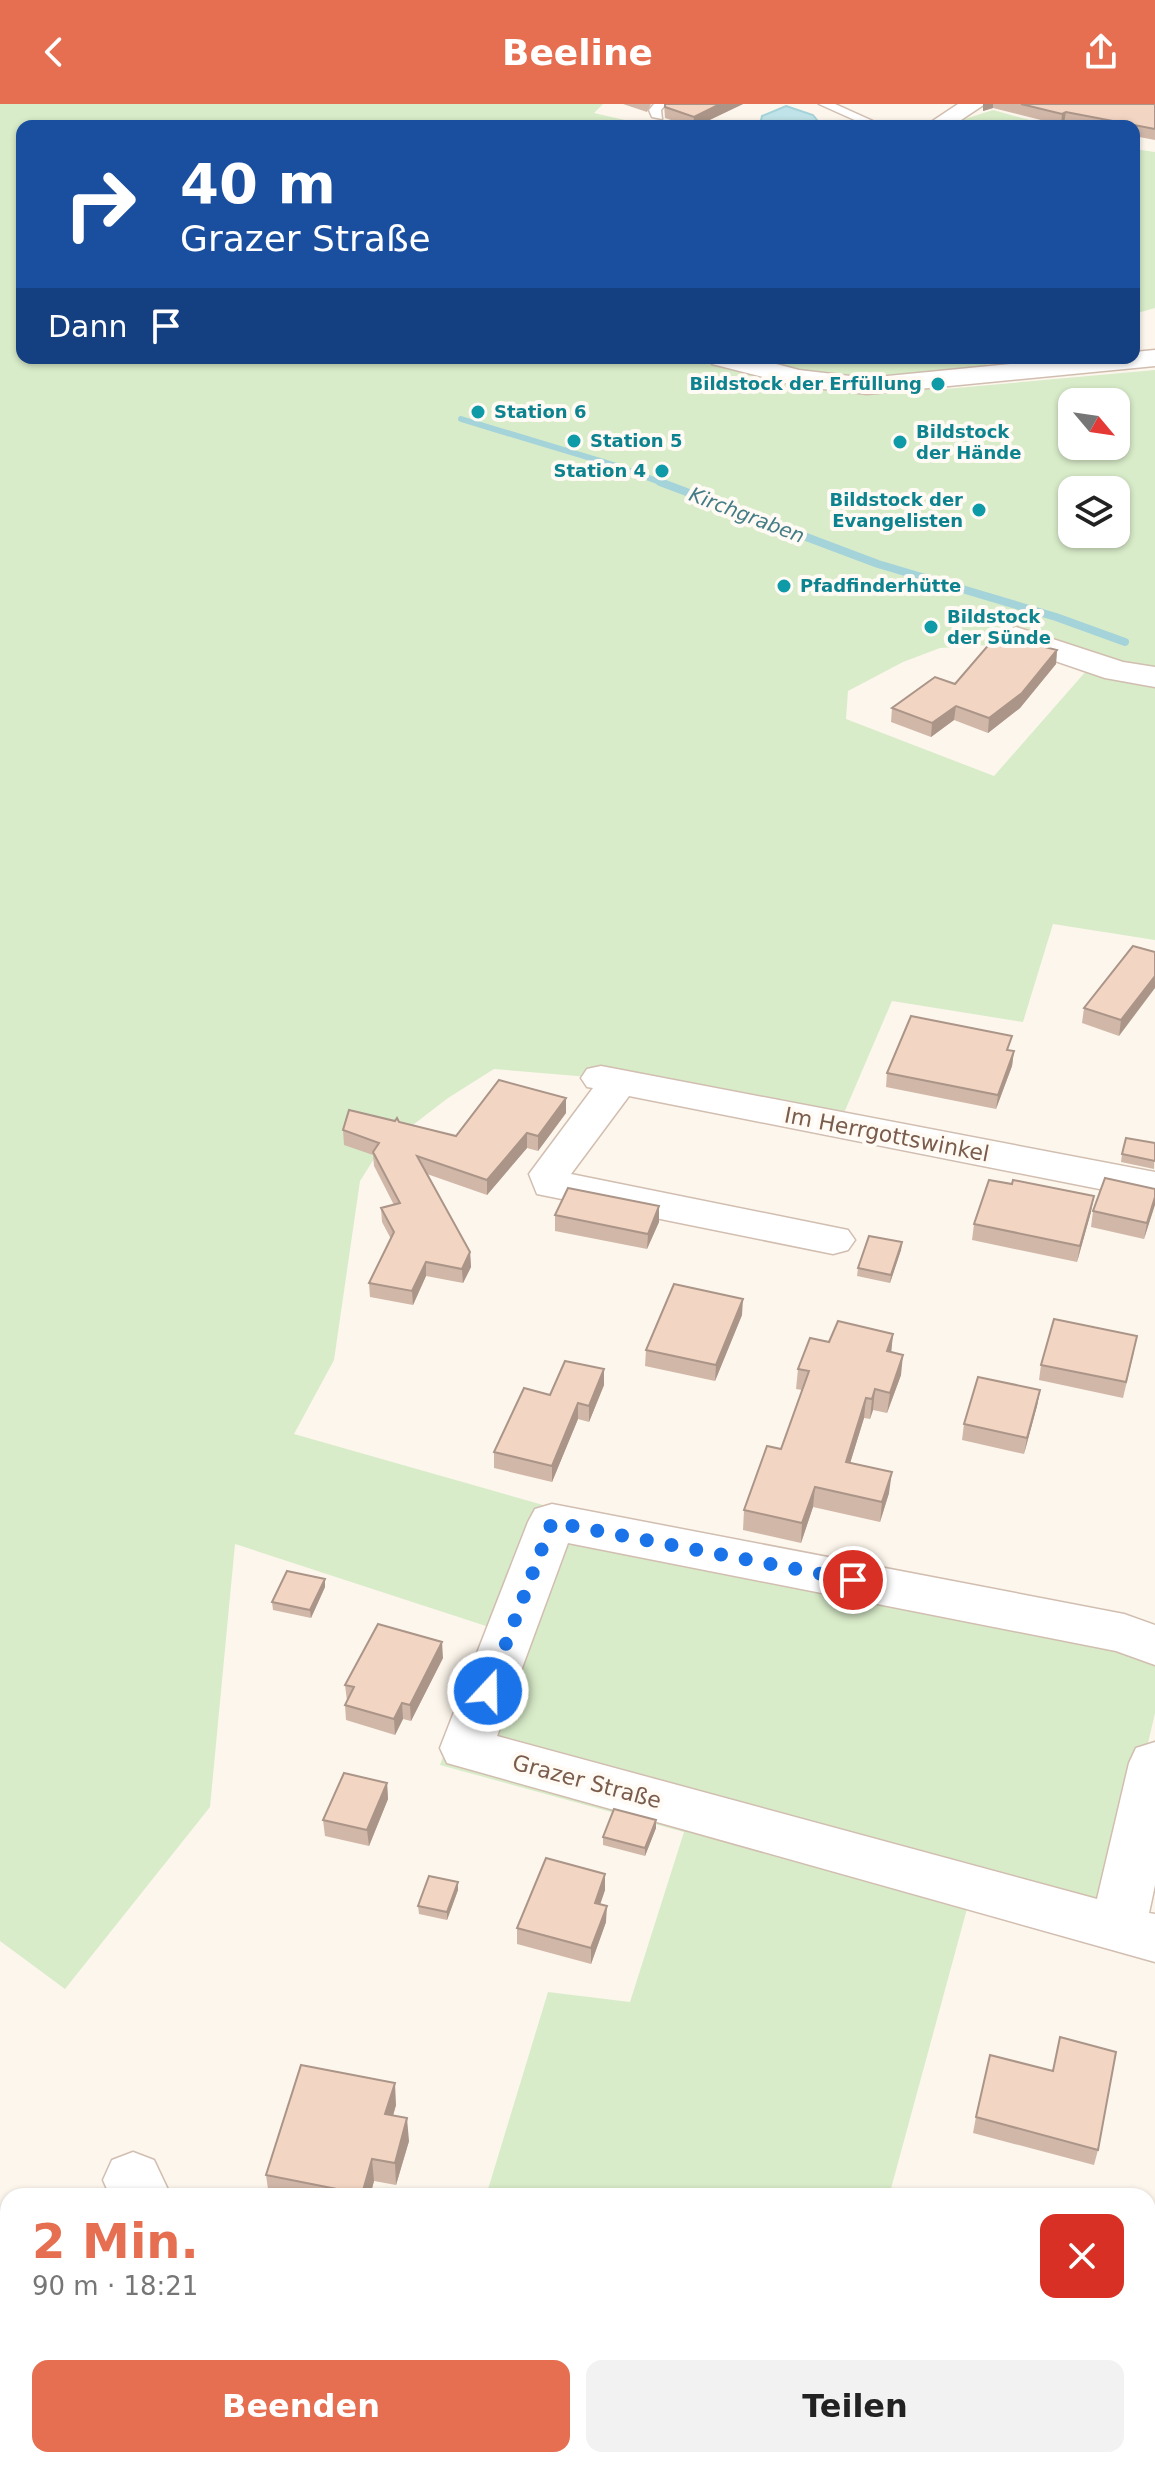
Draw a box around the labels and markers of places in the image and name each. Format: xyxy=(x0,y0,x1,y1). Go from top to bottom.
place label: Bildstock der Erfüllung xyxy=(690,373,922,394)
marker: Bildstock der Erfüllung xyxy=(929,375,947,393)
place label: Station 6 xyxy=(494,401,586,422)
marker: Station 6 xyxy=(469,403,487,421)
place label: Bildstock der Hände xyxy=(916,421,1021,463)
place label: Station 5 xyxy=(590,430,682,451)
marker: Station 5 xyxy=(565,432,583,450)
marker: Bildstock der Hände xyxy=(891,433,909,451)
place label: Station 4 xyxy=(554,460,646,481)
marker: Station 4 xyxy=(653,462,671,480)
place label: Bildstock der Evangelisten xyxy=(829,489,963,531)
marker: Bildstock der Evangelisten xyxy=(970,501,988,519)
place label: Pfadfinderhütte xyxy=(800,575,961,596)
marker: Pfadfinderhütte xyxy=(775,577,793,595)
place label: Bildstock der Sünde xyxy=(947,606,1051,648)
marker: Bildstock der Sünde xyxy=(922,618,940,636)
pin xyxy=(819,1546,887,1614)

